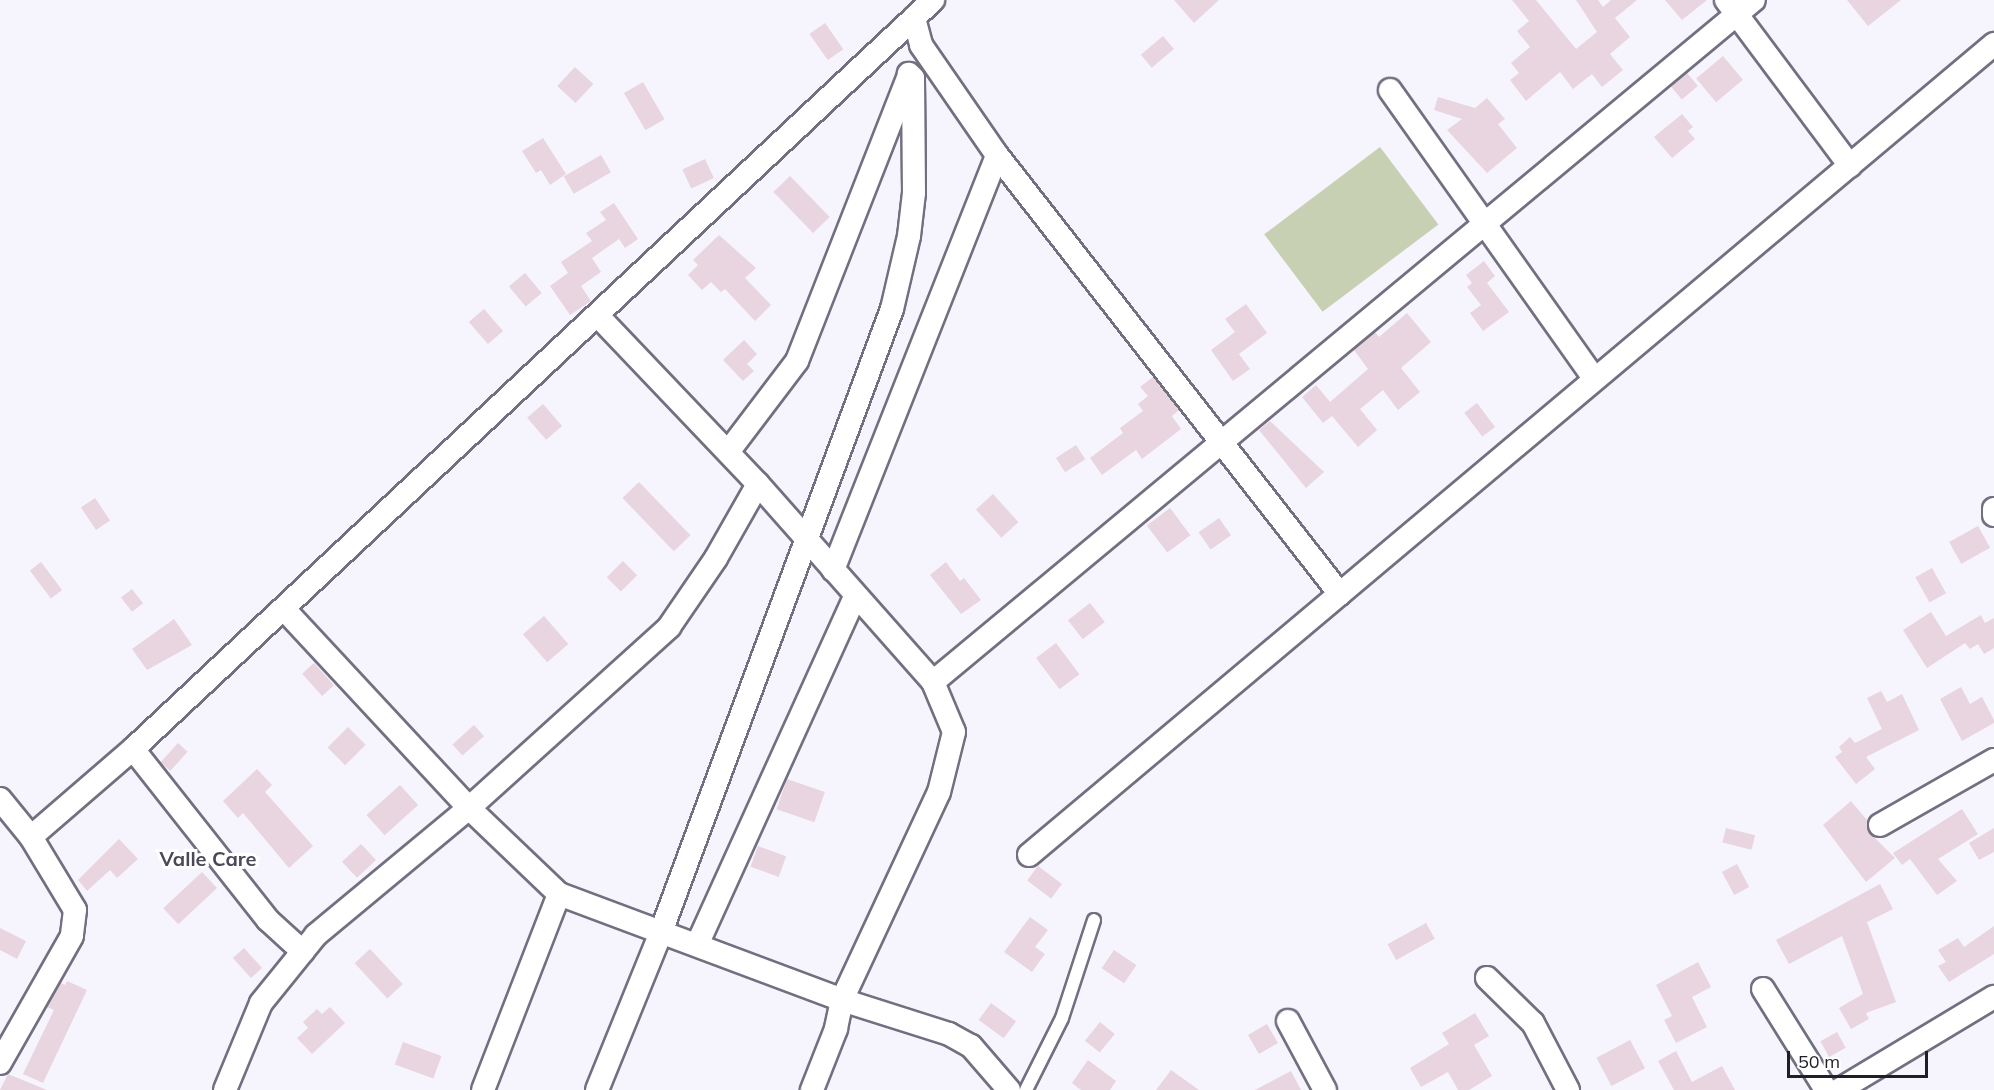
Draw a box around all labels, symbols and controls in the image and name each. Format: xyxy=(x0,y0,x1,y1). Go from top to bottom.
district label: Valle Care xyxy=(160,846,256,870)
scale bar xyxy=(1790,1039,1931,1077)
text: 50 m xyxy=(1798,1050,1840,1073)

